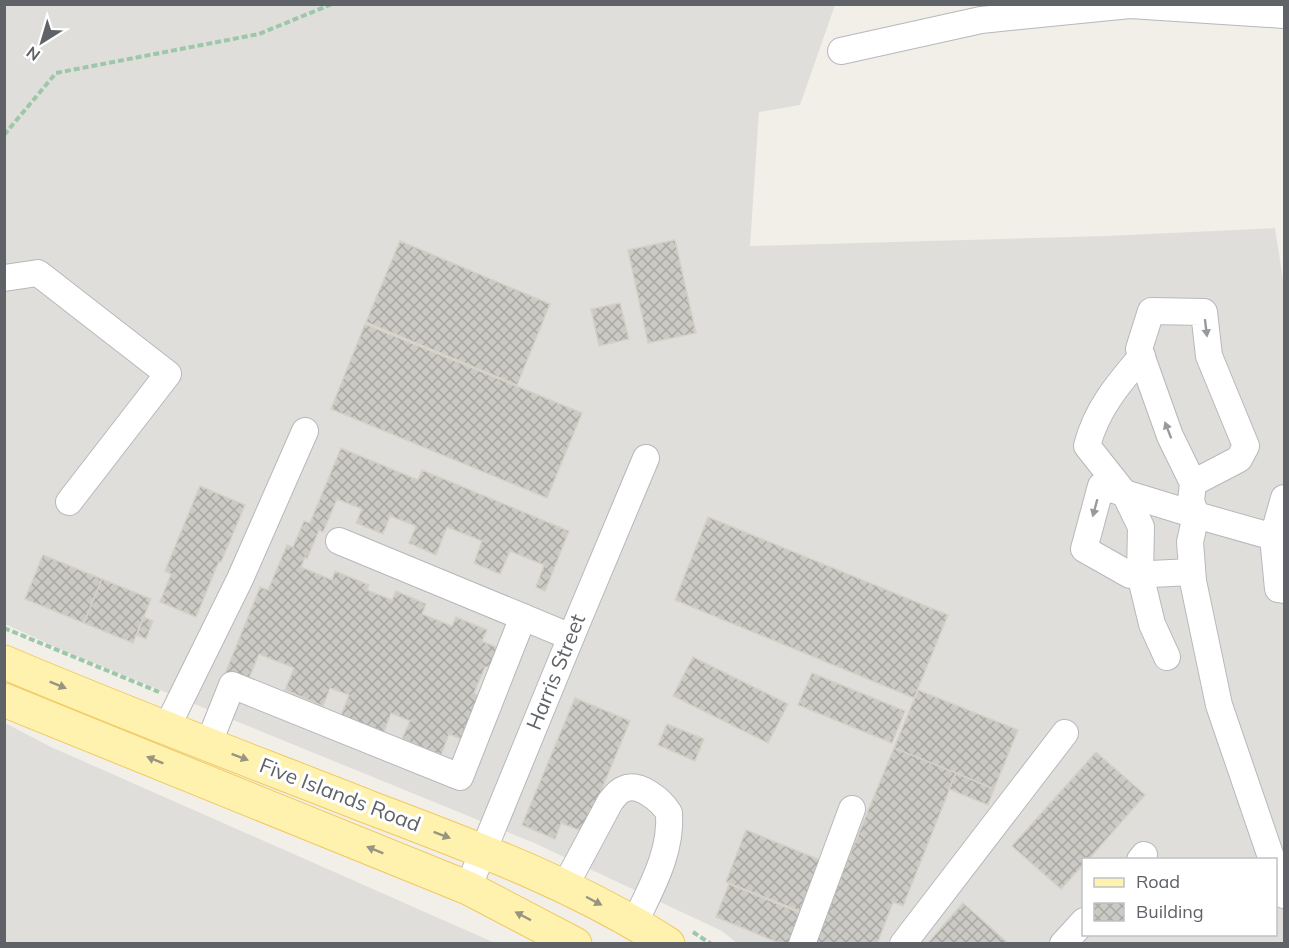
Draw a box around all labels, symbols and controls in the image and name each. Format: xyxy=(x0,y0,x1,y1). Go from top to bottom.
north arrow xyxy=(12,12,72,72)
text: N xyxy=(22,42,44,66)
one-way arrow xyxy=(1201,319,1211,338)
one-way arrow xyxy=(1163,421,1173,439)
one-way arrow xyxy=(1090,499,1100,517)
street label: Harris Street xyxy=(520,610,590,733)
one-way arrow xyxy=(50,680,68,690)
street label: Five Islands Road xyxy=(256,751,425,837)
one-way arrow xyxy=(232,752,250,762)
one-way arrow xyxy=(146,755,164,765)
one-way arrow xyxy=(433,831,451,840)
one-way arrow xyxy=(366,845,384,855)
legend xyxy=(1082,858,1277,936)
text: Road xyxy=(1136,870,1180,893)
one-way arrow xyxy=(586,896,603,906)
text: Building xyxy=(1136,900,1204,923)
one-way arrow xyxy=(514,911,531,921)

